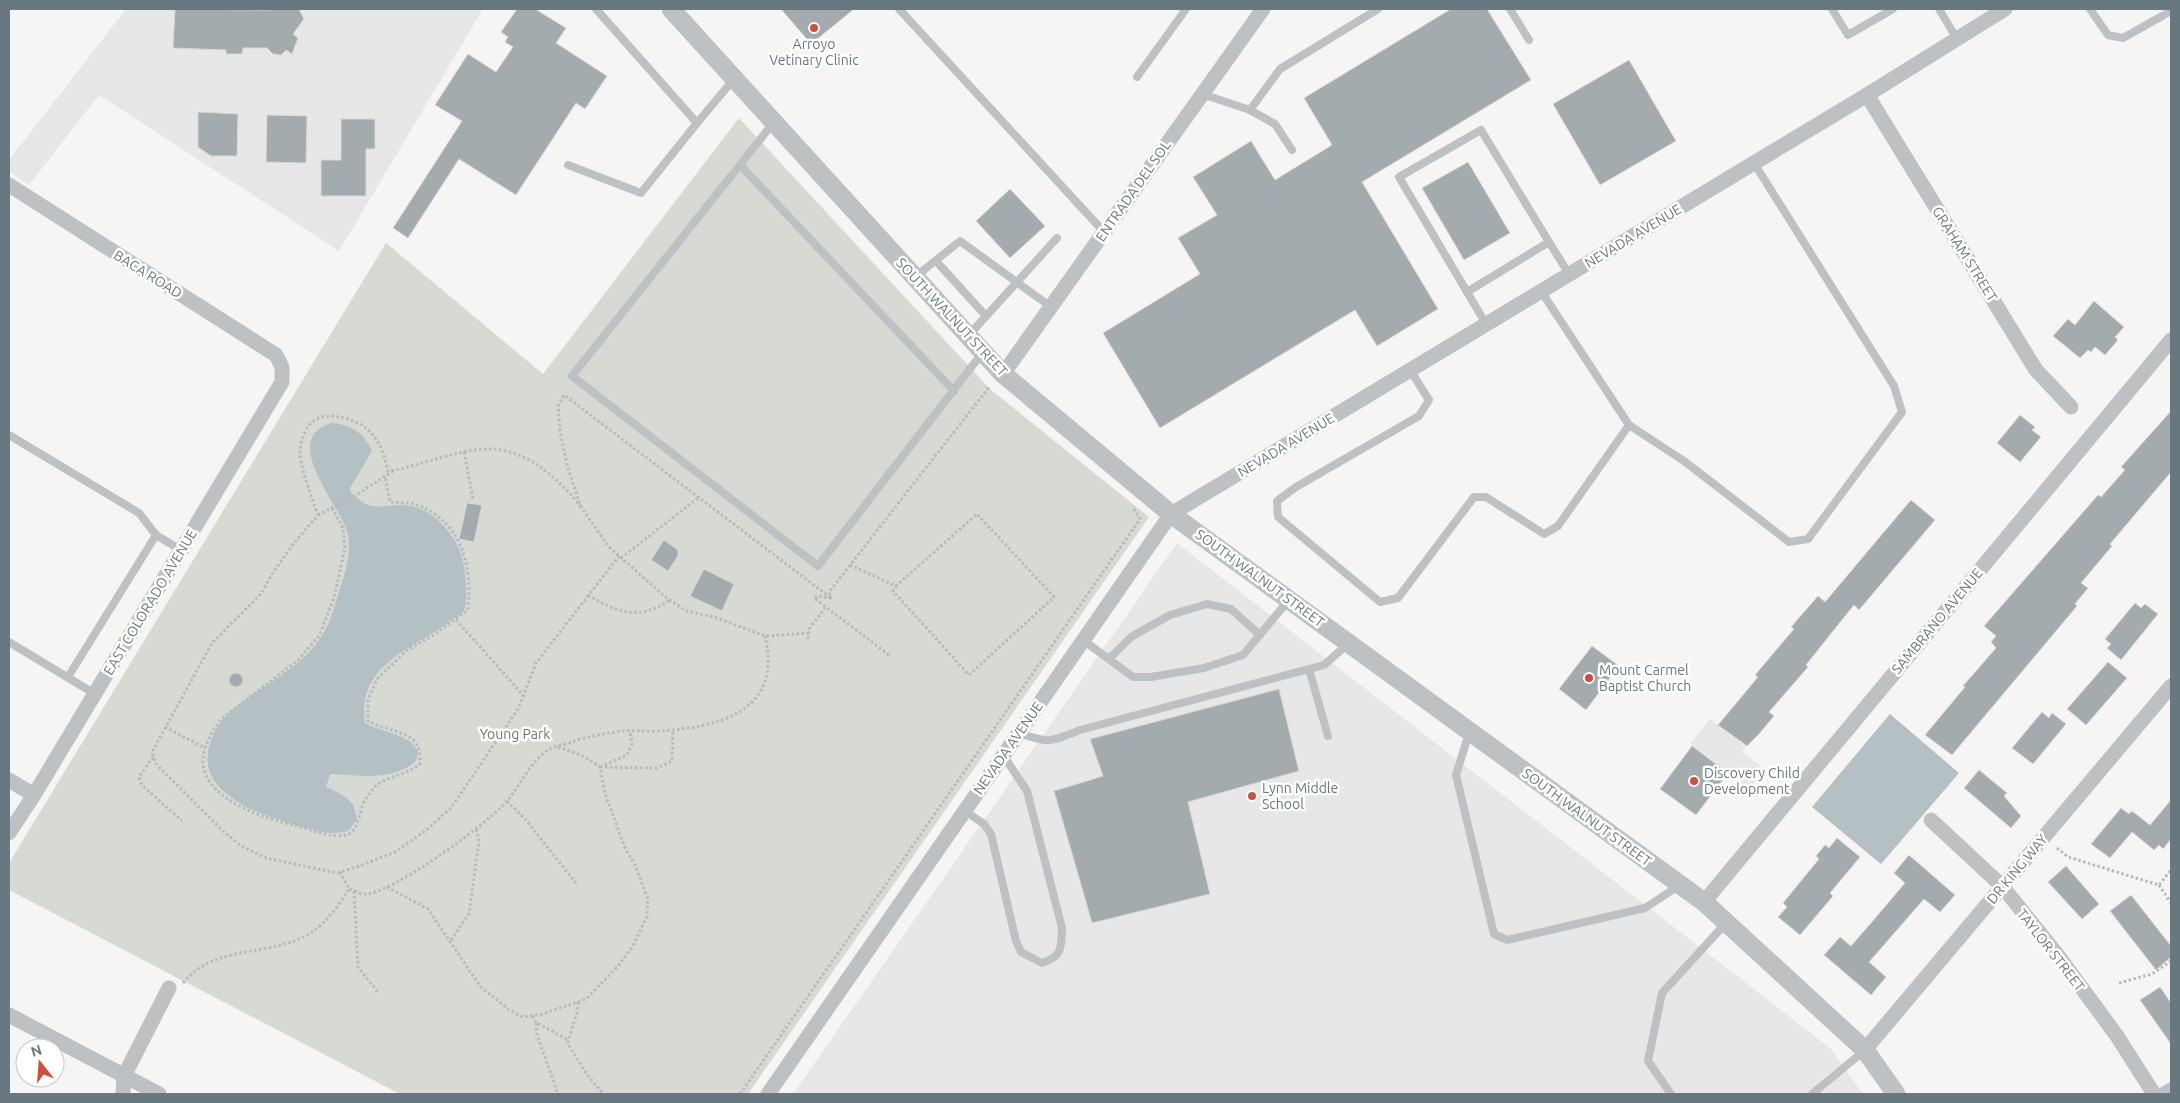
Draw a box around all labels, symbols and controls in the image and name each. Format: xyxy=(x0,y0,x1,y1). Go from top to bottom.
marker: Arroyo Vetinary Clinic xyxy=(808,22,820,34)
place label: Arroyo Vetinary Clinic xyxy=(769,36,859,68)
street label: ENTRADA DEL SOL xyxy=(1092,138,1174,244)
street label: NEVADA AVENUE xyxy=(1582,201,1684,271)
street label: GRAHAM STREET xyxy=(1929,204,2001,305)
street label: BACA ROAD xyxy=(111,247,185,301)
street label: SOUTH WALNUT STREET xyxy=(893,255,1011,379)
street label: NEVADA AVENUE xyxy=(1235,410,1337,480)
street label: EAST COLORADO AVENUE xyxy=(100,526,200,678)
street label: SOUTH WALNUT STREET xyxy=(1192,526,1328,630)
street label: SAMBRANO AVENUE xyxy=(1888,565,1986,677)
place label: Mount Carmel Baptist Church xyxy=(1599,662,1691,694)
marker: Mount Carmel Baptist Church xyxy=(1583,672,1595,684)
street label: NEVADA AVENUE xyxy=(970,698,1046,798)
park label: Young Park xyxy=(480,726,550,742)
street label: SOUTH WALNUT STREET xyxy=(1519,765,1655,869)
place label: Discovery Child Development xyxy=(1704,765,1800,797)
marker: Discovery Child Development xyxy=(1688,775,1700,787)
place label: Lynn Middle School xyxy=(1262,780,1338,812)
marker: Lynn Middle School xyxy=(1246,790,1258,802)
street label: DR KING WAY xyxy=(1983,831,2051,907)
street label: TAYLOR STREET xyxy=(2014,906,2088,995)
north arrow xyxy=(15,1038,65,1088)
text: N xyxy=(29,1041,44,1060)

